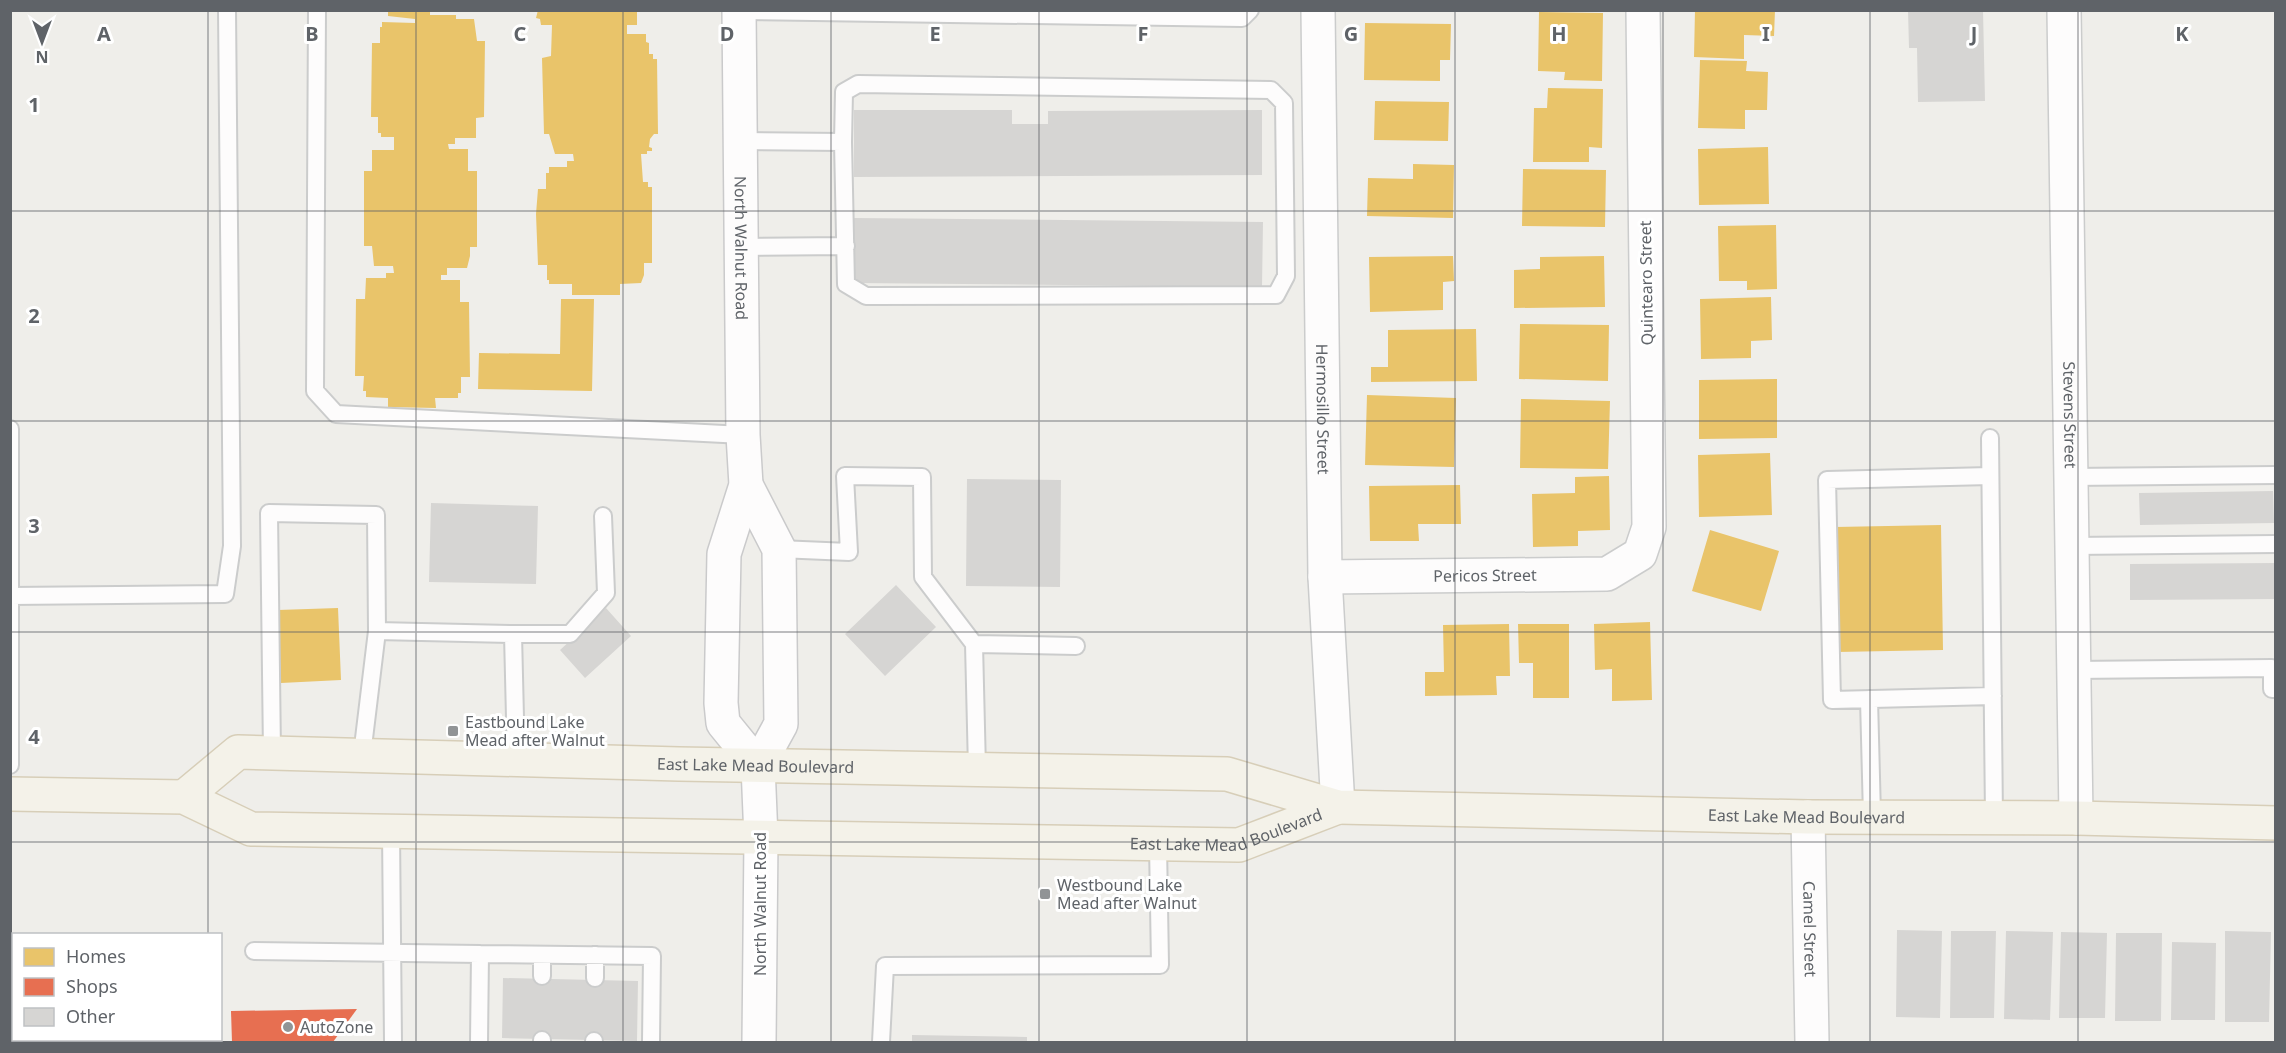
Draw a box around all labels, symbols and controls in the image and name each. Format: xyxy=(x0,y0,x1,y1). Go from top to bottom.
north arrow xyxy=(12,12,72,72)
text: A xyxy=(97,20,111,47)
text: B xyxy=(305,20,319,47)
text: C xyxy=(514,20,527,47)
text: D xyxy=(720,20,734,47)
text: E xyxy=(929,20,941,47)
text: F xyxy=(1138,20,1148,47)
text: G xyxy=(1344,20,1358,47)
text: H xyxy=(1551,20,1567,47)
text: I xyxy=(1762,20,1770,47)
text: J xyxy=(1969,20,1977,47)
text: K xyxy=(2175,20,2189,47)
text: N xyxy=(35,46,49,68)
text: 1 xyxy=(28,91,40,118)
street label: North Walnut Road xyxy=(730,176,753,320)
street label: Quintearo Street xyxy=(1634,220,1658,346)
text: 2 xyxy=(28,302,40,329)
street label: Hermosillo Street xyxy=(1311,343,1335,475)
street label: Stevens Street xyxy=(2058,361,2082,469)
text: 3 xyxy=(28,512,40,539)
street label: Pericos Street xyxy=(1433,564,1537,587)
place label: Eastbound Lake Mead after Walnut xyxy=(465,711,605,751)
text: 4 xyxy=(28,723,40,750)
marker: Eastbound Lake Mead after Walnut xyxy=(446,724,460,738)
street label: East Lake Mead Boulevard xyxy=(657,752,854,778)
street label: East Lake Mead Boulevard xyxy=(1130,803,1325,856)
street label: East Lake Mead Boulevard xyxy=(1708,804,1905,828)
street label: North Walnut Road xyxy=(749,832,771,976)
place label: Westbound Lake Mead after Walnut xyxy=(1057,874,1197,914)
street label: Camel Street xyxy=(1798,881,1822,977)
marker: Westbound Lake Mead after Walnut xyxy=(1038,887,1052,901)
legend xyxy=(12,933,222,1041)
text: Homes xyxy=(66,944,126,968)
text: Shops xyxy=(66,974,118,998)
text: Other xyxy=(66,1004,116,1028)
place label: AutoZone xyxy=(300,1016,373,1038)
marker: AutoZone xyxy=(281,1020,295,1034)

